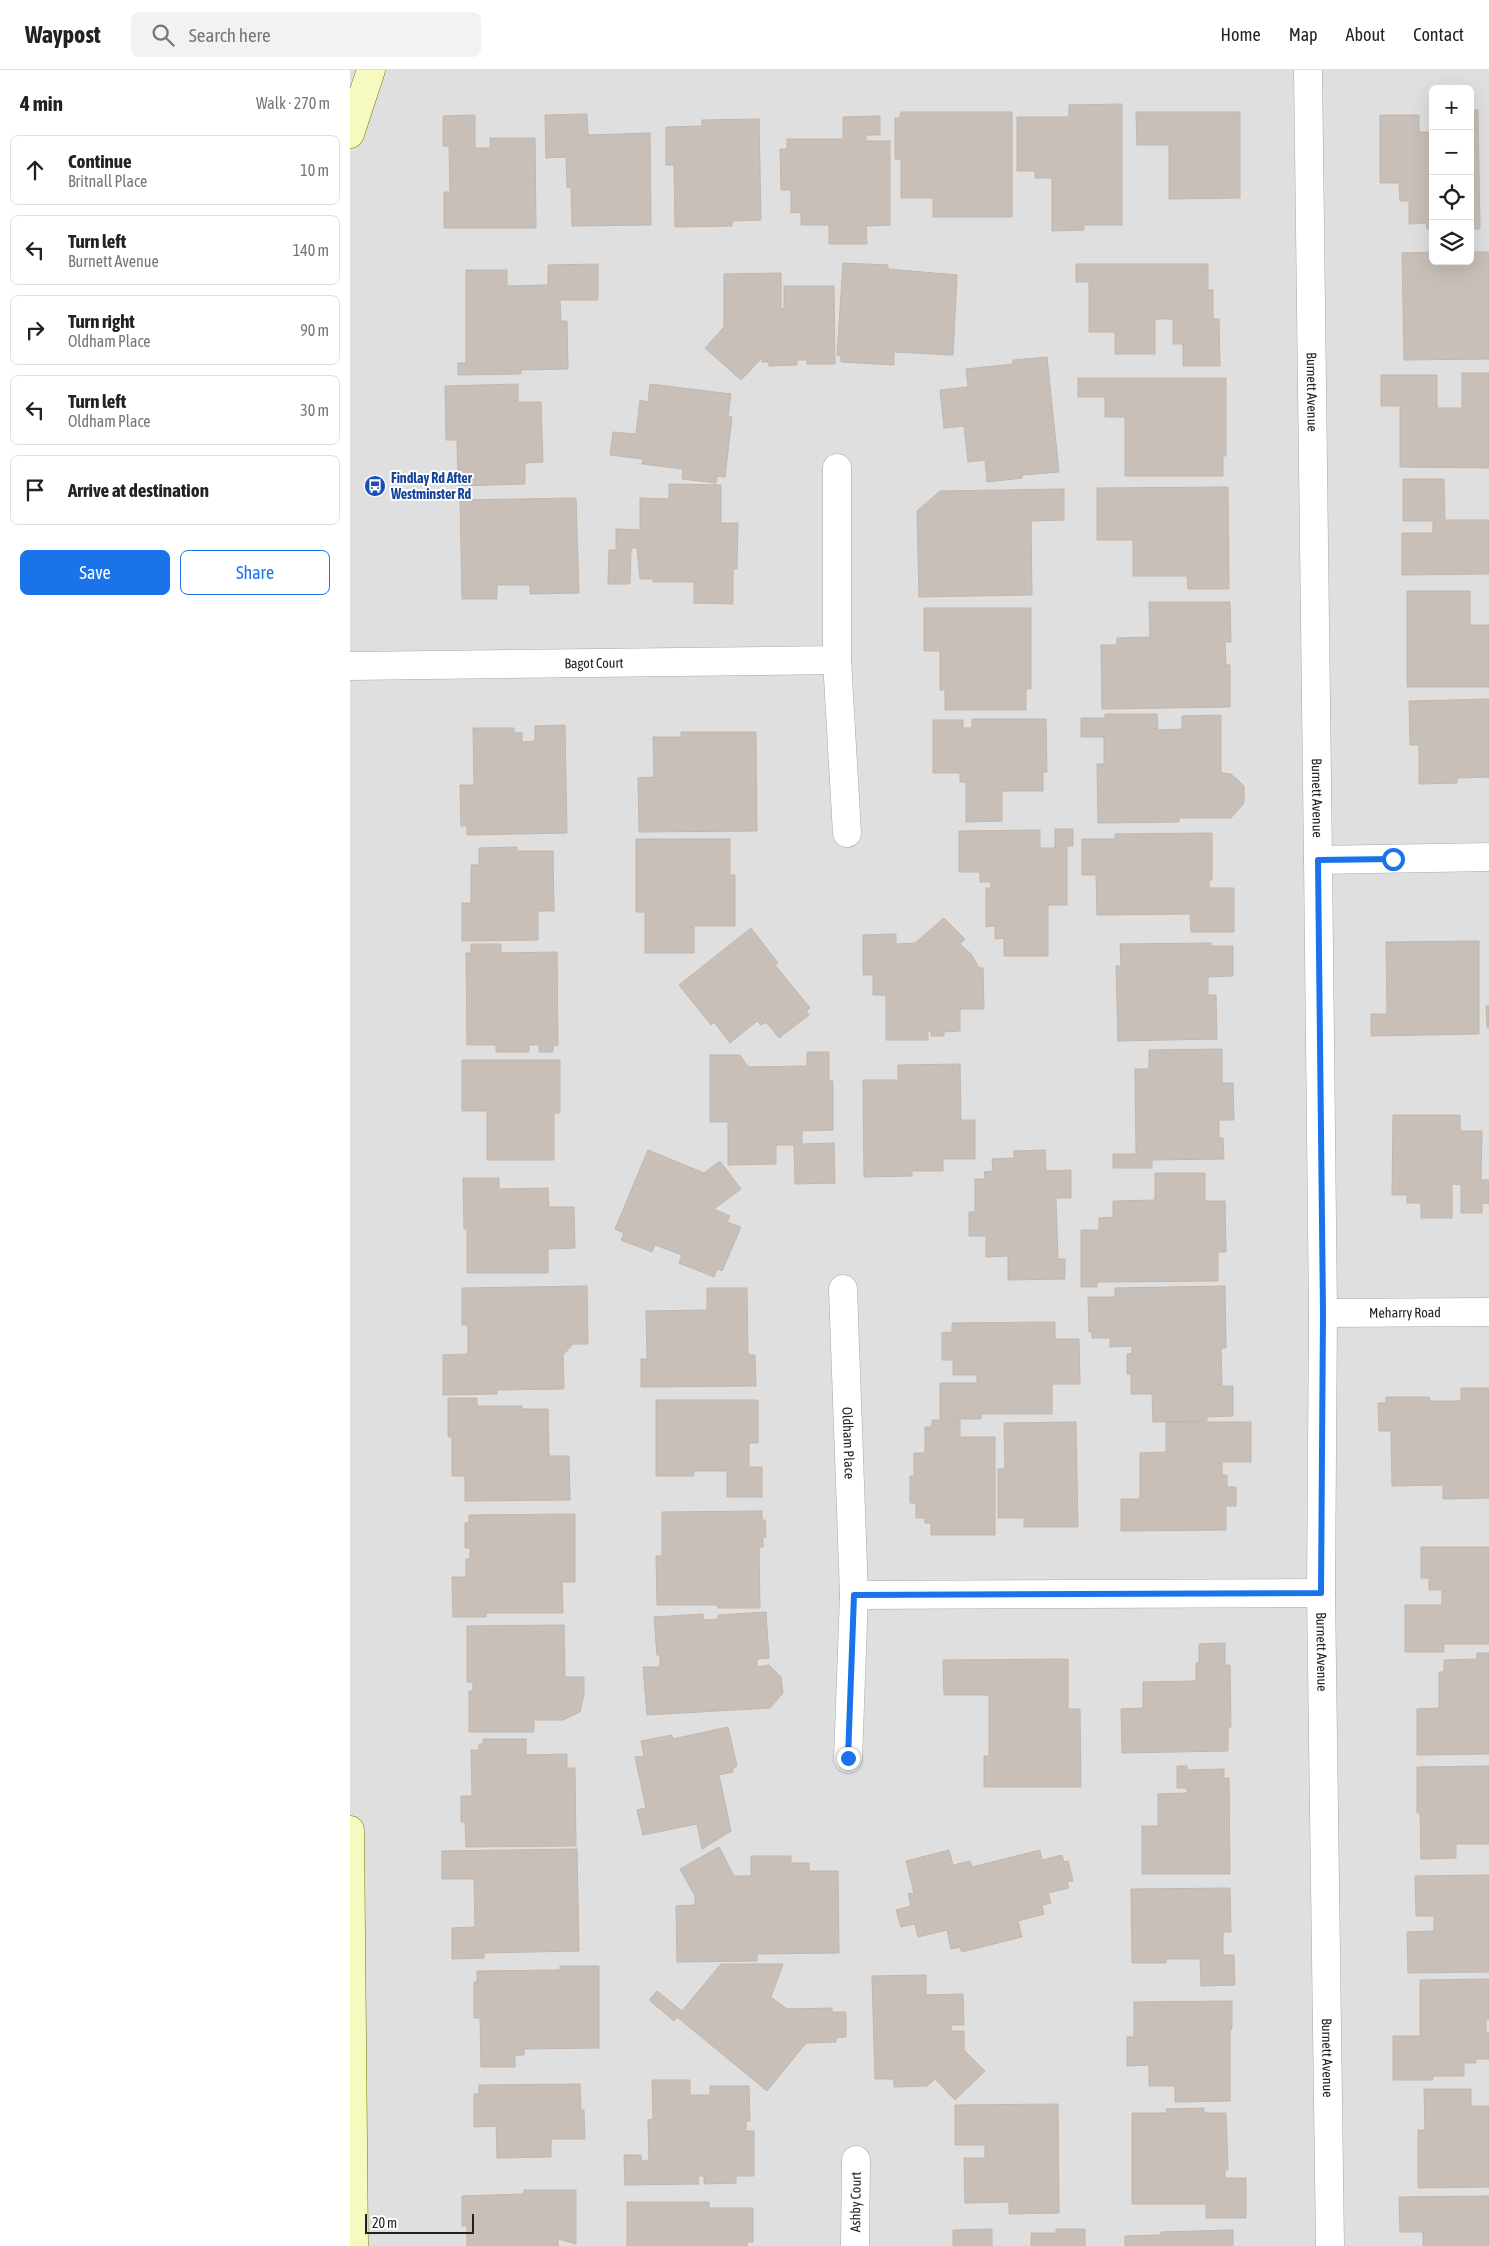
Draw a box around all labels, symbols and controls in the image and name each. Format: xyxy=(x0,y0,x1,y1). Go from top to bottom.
search box xyxy=(131,12,481,57)
text: Waypost xyxy=(25,21,101,48)
icon: search xyxy=(149,21,177,49)
text: Search here xyxy=(189,24,271,46)
text: Home xyxy=(1221,24,1261,45)
text: Map xyxy=(1289,24,1318,45)
text: About xyxy=(1346,24,1385,45)
text: Contact xyxy=(1413,24,1464,45)
map controls xyxy=(1429,85,1474,265)
button: + xyxy=(1429,85,1474,130)
text: 4 min xyxy=(20,91,63,115)
text: Walk · 270 m xyxy=(256,94,330,112)
button: − xyxy=(1429,130,1474,175)
text: Continue xyxy=(68,150,132,172)
icon: ahead xyxy=(21,156,49,184)
text: 10 m xyxy=(300,161,329,179)
text: Britnall Place xyxy=(68,172,147,190)
button: locate xyxy=(1429,175,1474,220)
button: layers xyxy=(1429,220,1474,265)
text: Turn left xyxy=(68,230,126,252)
icon: left xyxy=(21,236,49,264)
text: 140 m xyxy=(293,241,329,259)
text: Burnett Avenue xyxy=(68,252,159,270)
text: Turn right xyxy=(68,310,135,332)
icon: right xyxy=(21,316,49,344)
text: 90 m xyxy=(300,321,329,339)
text: Oldham Place xyxy=(68,332,151,350)
street label: Burnett Avenue xyxy=(1304,352,1321,432)
text: Turn left xyxy=(68,390,126,412)
icon: left xyxy=(21,396,49,424)
text: 30 m xyxy=(300,401,329,419)
text: Oldham Place xyxy=(68,412,151,430)
place label: Findlay Rd After Westminster Rd xyxy=(390,470,473,502)
bus stop icon: Findlay Rd After Westminster Rd xyxy=(363,474,387,498)
icon: arrive xyxy=(21,476,49,504)
text: Arrive at destination xyxy=(68,479,209,501)
button: Save xyxy=(20,550,170,595)
button: Share xyxy=(180,550,330,595)
street label: Bagot Court xyxy=(564,655,624,671)
street label: Burnett Avenue xyxy=(1309,758,1326,838)
route start xyxy=(1382,848,1405,871)
street label: Meharry Road xyxy=(1369,1304,1441,1321)
street label: Oldham Place xyxy=(839,1406,858,1479)
street label: Burnett Avenue xyxy=(1313,1612,1330,1692)
route end xyxy=(837,1747,860,1770)
street label: Burnett Avenue xyxy=(1319,2018,1336,2098)
street label: Ashby Court xyxy=(847,2172,864,2232)
scale bar xyxy=(365,2211,474,2234)
text: 20 m xyxy=(372,2215,397,2231)

